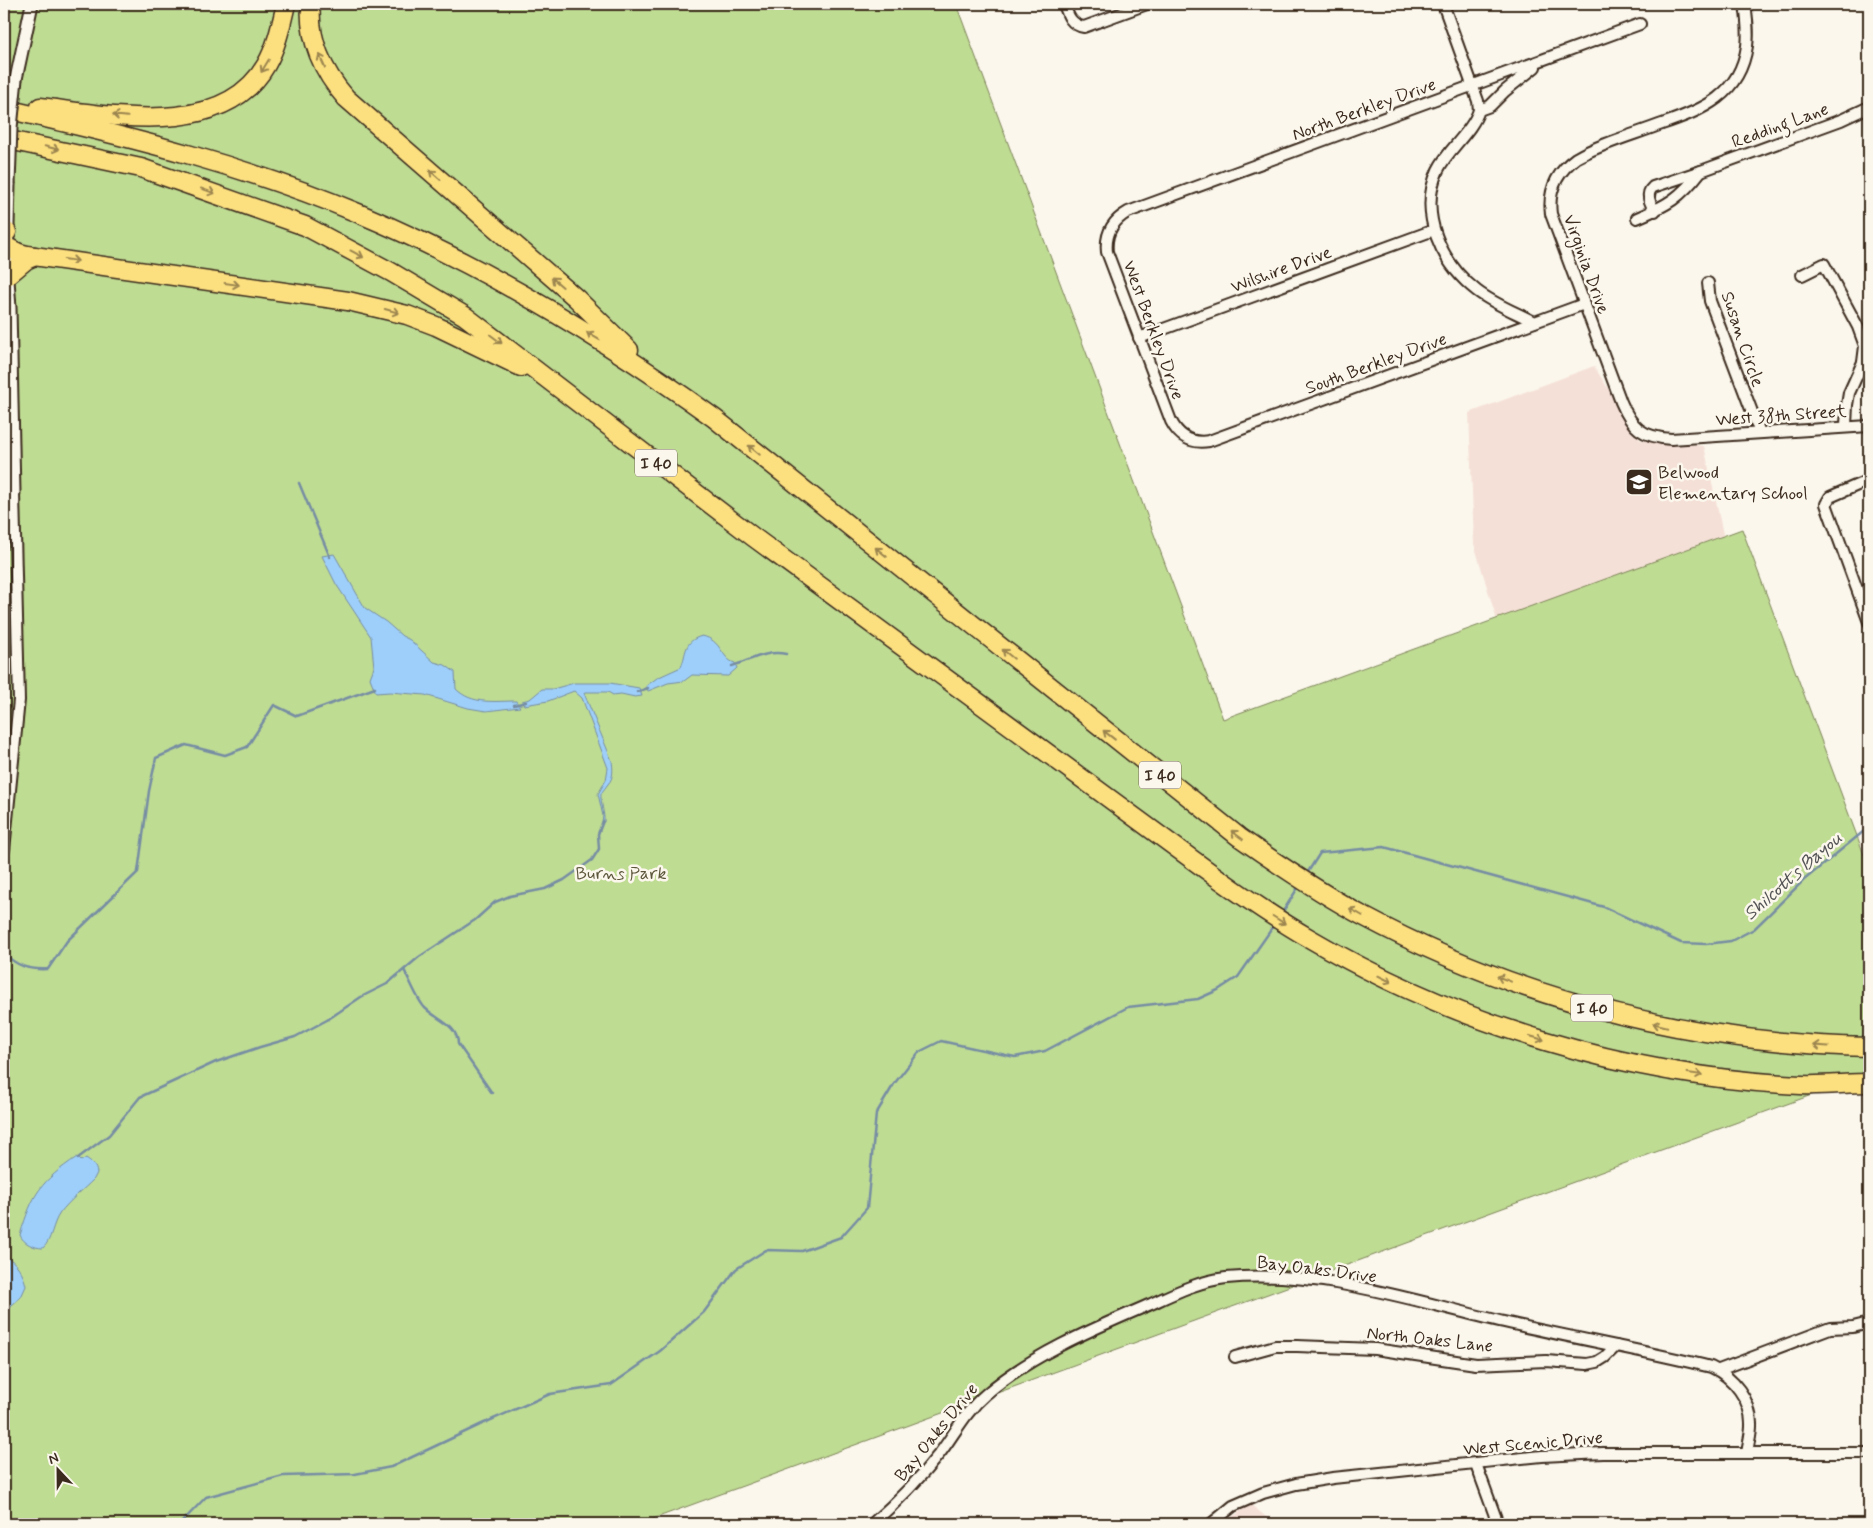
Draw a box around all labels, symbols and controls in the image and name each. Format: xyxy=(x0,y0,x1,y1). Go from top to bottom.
one-way arrow xyxy=(316,54,326,69)
one-way arrow xyxy=(260,59,270,73)
street label: North Berkley Drive xyxy=(1289,73,1440,147)
street label: Redding Lane xyxy=(1729,97,1833,156)
one-way arrow xyxy=(112,111,128,121)
one-way arrow xyxy=(43,144,59,153)
one-way arrow xyxy=(428,169,441,181)
one-way arrow xyxy=(200,187,215,196)
street label: Virginia Drive xyxy=(1556,211,1615,318)
street label: Wilshire Drive xyxy=(1228,241,1335,299)
one-way arrow xyxy=(350,249,365,259)
one-way arrow xyxy=(63,255,79,265)
street label: West Berkley Drive xyxy=(1117,257,1189,403)
one-way arrow xyxy=(551,276,564,288)
one-way arrow xyxy=(224,279,240,289)
street label: Susan Circle xyxy=(1715,288,1770,390)
one-way arrow xyxy=(384,307,400,316)
street label: South Berkley Drive xyxy=(1302,327,1450,401)
one-way arrow xyxy=(587,331,601,341)
one-way arrow xyxy=(489,334,503,344)
street label: West 38th Street xyxy=(1715,399,1848,433)
one-way arrow xyxy=(748,445,761,456)
road number: I 40 xyxy=(635,449,677,476)
place label: Belwood Elementary School xyxy=(1658,461,1808,506)
school or university icon: Belwood Elementary School xyxy=(1624,467,1654,497)
one-way arrow xyxy=(875,546,888,557)
one-way arrow xyxy=(1001,648,1014,659)
one-way arrow xyxy=(1103,729,1116,740)
road number: I 40 xyxy=(1139,762,1181,788)
water label: Shilcotts Bayou xyxy=(1738,826,1848,926)
one-way arrow xyxy=(1230,830,1244,840)
park label: Burns Park xyxy=(576,862,666,886)
one-way arrow xyxy=(1349,907,1363,917)
one-way arrow xyxy=(1272,915,1286,925)
one-way arrow xyxy=(1497,974,1512,983)
one-way arrow xyxy=(1377,975,1392,984)
road number: I 40 xyxy=(1571,994,1613,1021)
one-way arrow xyxy=(1652,1020,1668,1029)
one-way arrow xyxy=(1528,1033,1544,1043)
one-way arrow xyxy=(1813,1041,1829,1050)
one-way arrow xyxy=(1687,1069,1703,1079)
street label: Bay Oaks Drive xyxy=(1256,1251,1378,1289)
street label: North Oaks Lane xyxy=(1366,1321,1494,1359)
street label: Bay Oaks Drive xyxy=(890,1378,984,1487)
street label: West Scenic Drive xyxy=(1462,1426,1604,1462)
north arrow xyxy=(32,1446,82,1496)
text: N xyxy=(46,1449,61,1469)

